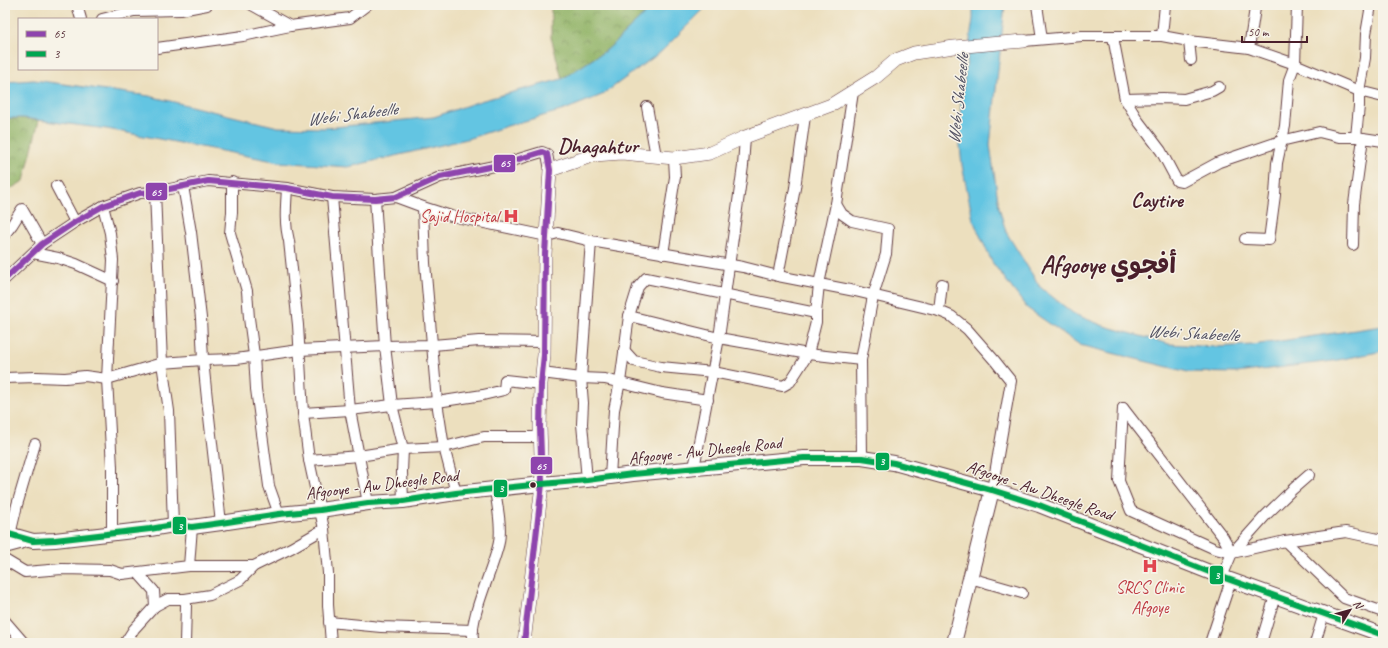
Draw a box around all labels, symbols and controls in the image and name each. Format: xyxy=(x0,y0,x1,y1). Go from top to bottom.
legend xyxy=(18,18,158,70)
scale bar xyxy=(1242,18,1307,44)
text: 50 m xyxy=(1248,24,1270,40)
text: 65 xyxy=(54,26,65,42)
text: 3 xyxy=(54,46,61,62)
water label: Webi Shabeelle xyxy=(942,50,974,145)
water label: Webi Shabeelle xyxy=(306,97,401,130)
district label: Dhagahtur xyxy=(558,133,640,159)
line badge: 65 xyxy=(493,154,516,173)
text: 65 xyxy=(500,156,511,170)
line badge: 65 xyxy=(145,182,168,201)
text: 65 xyxy=(151,185,162,199)
district label: Caytire xyxy=(1131,187,1185,213)
place label: Sajid Hospital xyxy=(420,206,502,227)
hospital icon: Sajid Hospital xyxy=(502,207,520,225)
district label: Afgooye أفجوي xyxy=(1040,249,1176,283)
water label: Webi Shabeelle xyxy=(1147,320,1242,347)
street label: Afgooye - Aw Dheegle Road xyxy=(628,432,786,469)
line badge: 3 xyxy=(875,452,890,471)
text: 3 xyxy=(880,454,886,468)
line badge: 65 xyxy=(530,456,553,475)
street label: Afgooye - Aw Dheegle Road xyxy=(964,456,1119,526)
text: 65 xyxy=(536,459,547,473)
street label: Afgooye - Aw Dheegle Road xyxy=(305,464,463,504)
line badge: 3 xyxy=(493,479,508,498)
unlabelled marker xyxy=(528,480,538,490)
text: 3 xyxy=(499,481,505,495)
line badge: 3 xyxy=(172,516,187,535)
text: 3 xyxy=(178,519,184,533)
hospital icon: SRCS Clinic Afgoye xyxy=(1141,557,1159,575)
line badge: 3 xyxy=(1209,565,1224,585)
text: 3 xyxy=(1215,568,1221,582)
place label: SRCS Clinic Afgoye xyxy=(1116,577,1185,618)
north arrow xyxy=(1330,590,1370,630)
text: N xyxy=(1350,597,1367,613)

